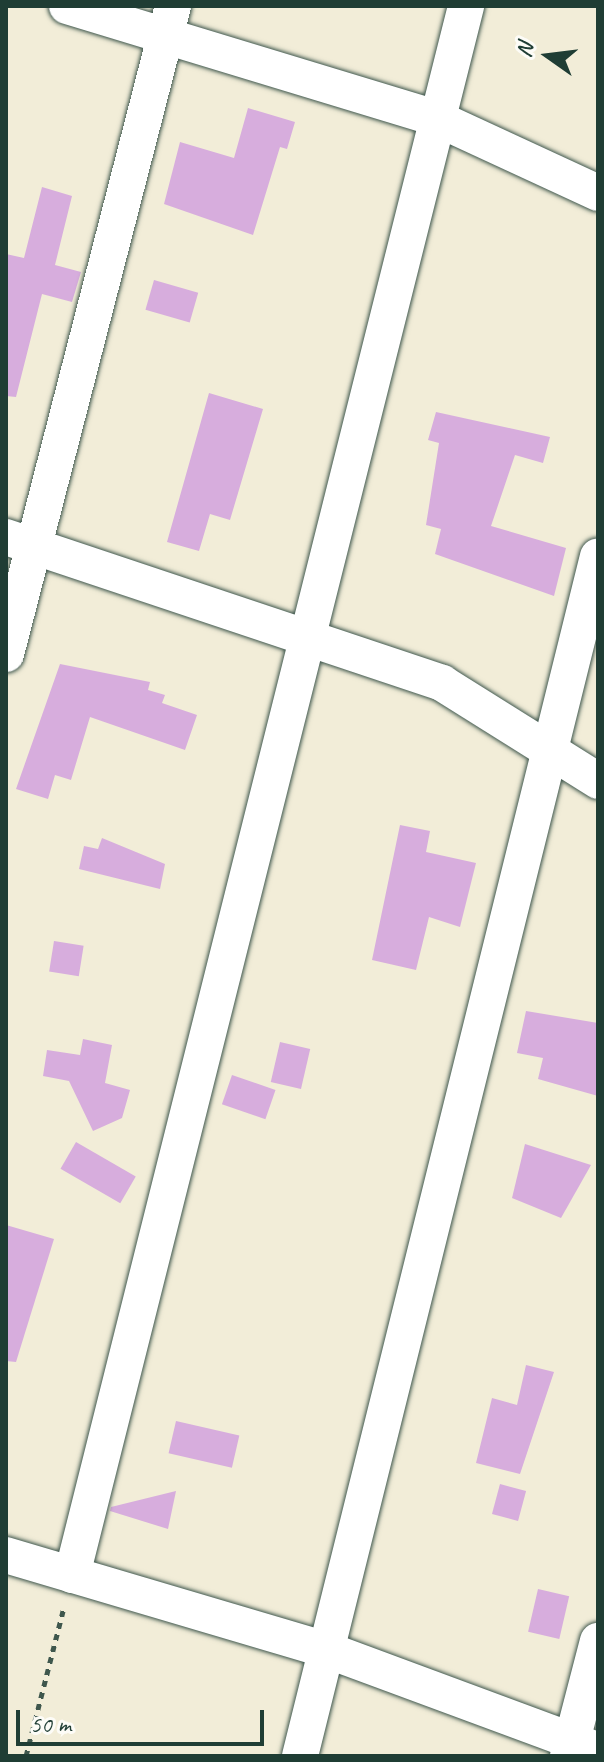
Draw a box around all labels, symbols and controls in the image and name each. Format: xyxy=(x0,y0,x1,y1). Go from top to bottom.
north arrow xyxy=(508,16,588,96)
text: N xyxy=(509,40,540,60)
scale bar xyxy=(20,1694,268,1744)
text: 50 m xyxy=(30,1709,71,1739)

